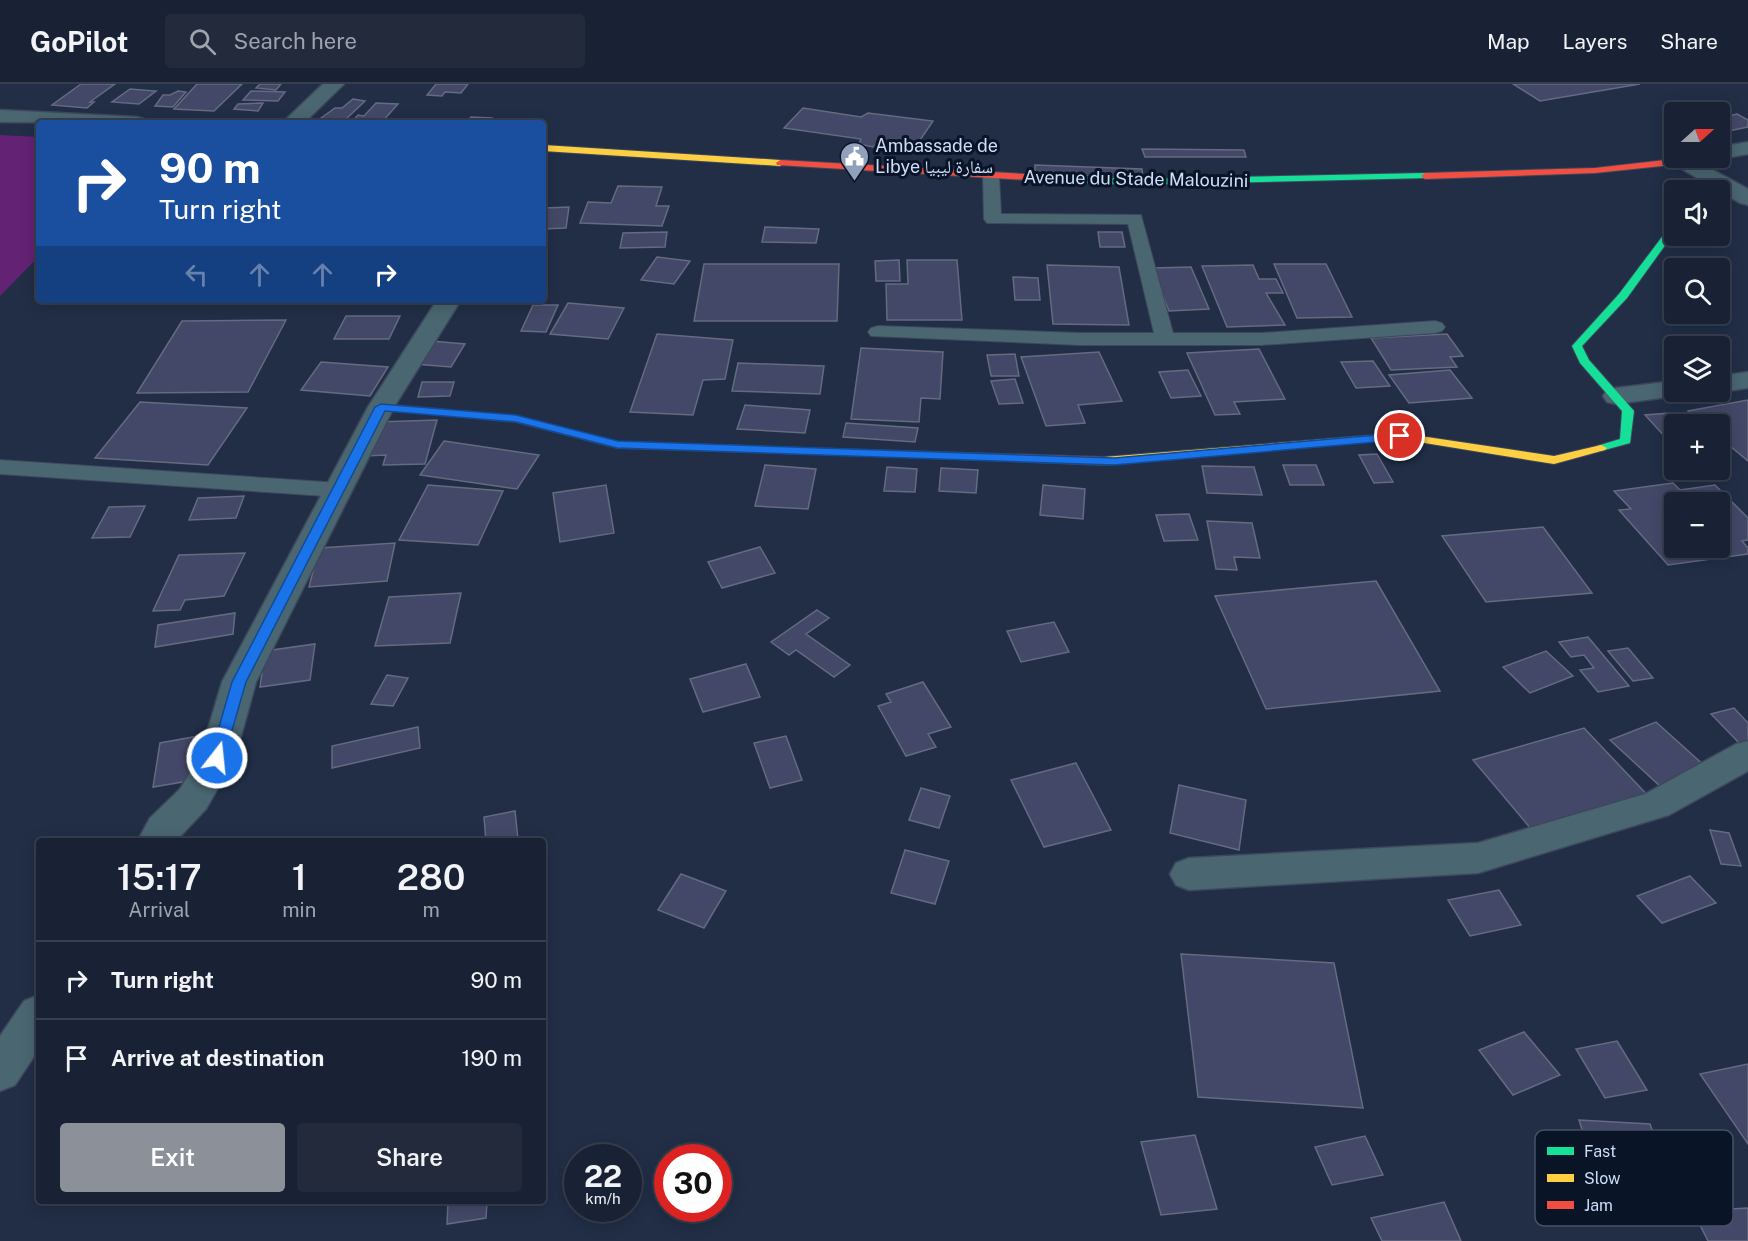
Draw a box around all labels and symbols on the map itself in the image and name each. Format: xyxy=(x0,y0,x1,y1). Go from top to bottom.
north arrow xyxy=(1664,102,1730,168)
place label: Ambassade de Libye سفارة ليبيا xyxy=(875,135,998,178)
public building icon: Ambassade de Libye سفارة ليبيا xyxy=(838,140,870,182)
street label: Avenue du Stade Malouzini xyxy=(1023,166,1249,191)
pin xyxy=(1374,410,1425,461)
position arrow xyxy=(185,726,249,790)
legend xyxy=(1535,1130,1733,1226)
text: Fast xyxy=(1584,1142,1616,1161)
speed limit sign: 30 xyxy=(654,1144,732,1222)
text: Slow xyxy=(1584,1169,1621,1188)
text: Jam xyxy=(1584,1196,1613,1215)

